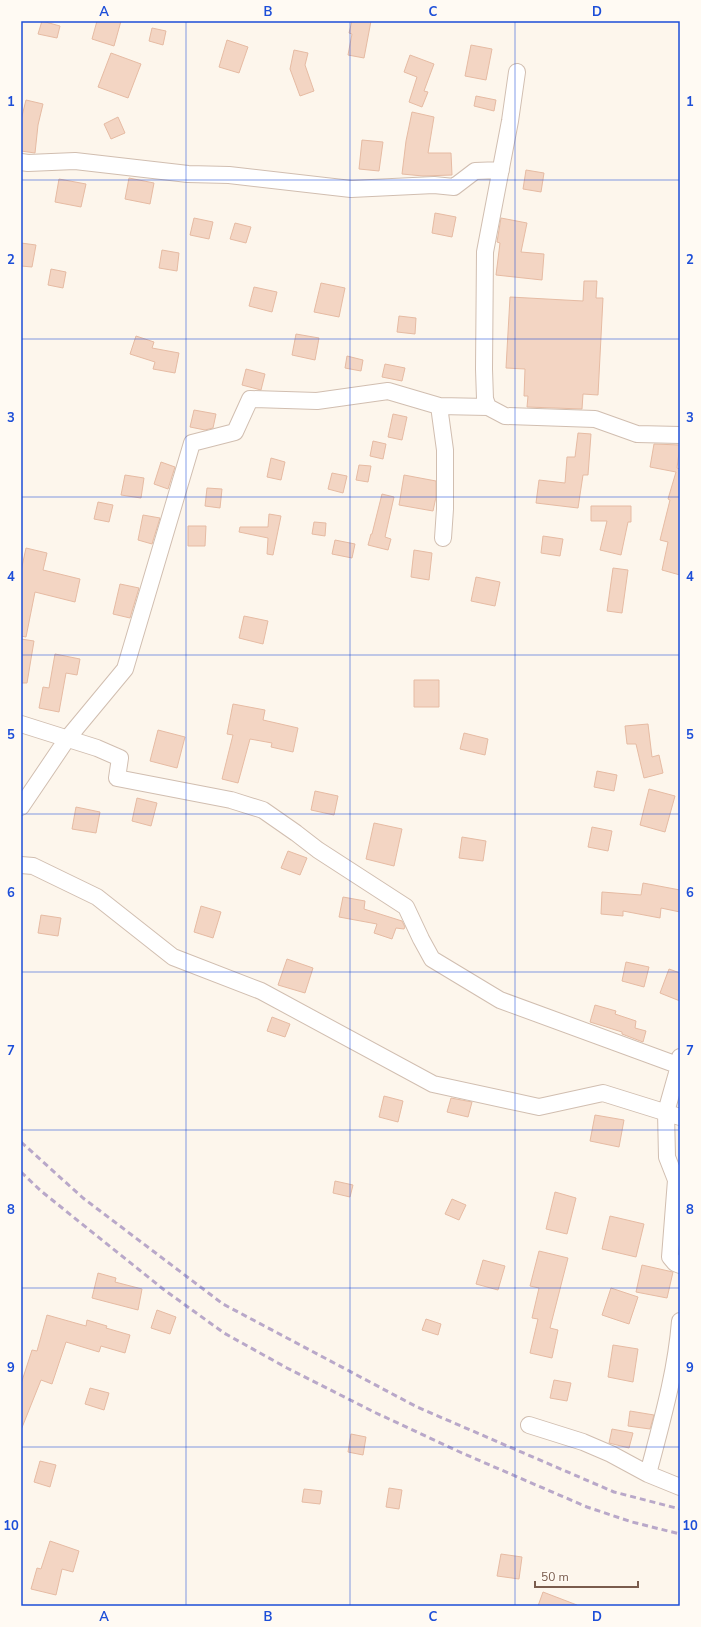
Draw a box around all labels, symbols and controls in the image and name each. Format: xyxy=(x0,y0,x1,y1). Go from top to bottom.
text: A xyxy=(99,3,109,21)
text: B xyxy=(264,3,273,21)
text: C xyxy=(429,3,438,21)
text: D xyxy=(592,3,602,21)
text: 1 xyxy=(7,93,15,111)
text: 1 xyxy=(686,93,694,111)
text: 2 xyxy=(7,251,15,269)
text: 2 xyxy=(686,251,694,269)
text: 3 xyxy=(7,409,15,427)
text: 3 xyxy=(686,409,694,427)
text: 4 xyxy=(7,568,15,586)
text: 4 xyxy=(686,568,694,586)
text: 5 xyxy=(7,726,15,744)
text: 5 xyxy=(686,726,694,744)
text: 6 xyxy=(7,884,15,902)
text: 6 xyxy=(686,884,694,902)
text: 7 xyxy=(7,1042,15,1060)
text: 7 xyxy=(686,1042,694,1060)
text: 8 xyxy=(7,1201,15,1219)
text: 8 xyxy=(686,1201,694,1219)
text: 9 xyxy=(7,1359,15,1377)
text: 9 xyxy=(686,1359,694,1377)
text: 10 xyxy=(3,1517,19,1535)
text: 10 xyxy=(682,1517,698,1535)
scale bar xyxy=(535,1563,638,1589)
text: 50 m xyxy=(541,1569,569,1585)
text: A xyxy=(99,1608,109,1626)
text: B xyxy=(264,1608,273,1626)
text: C xyxy=(429,1608,438,1626)
text: D xyxy=(592,1608,602,1626)

